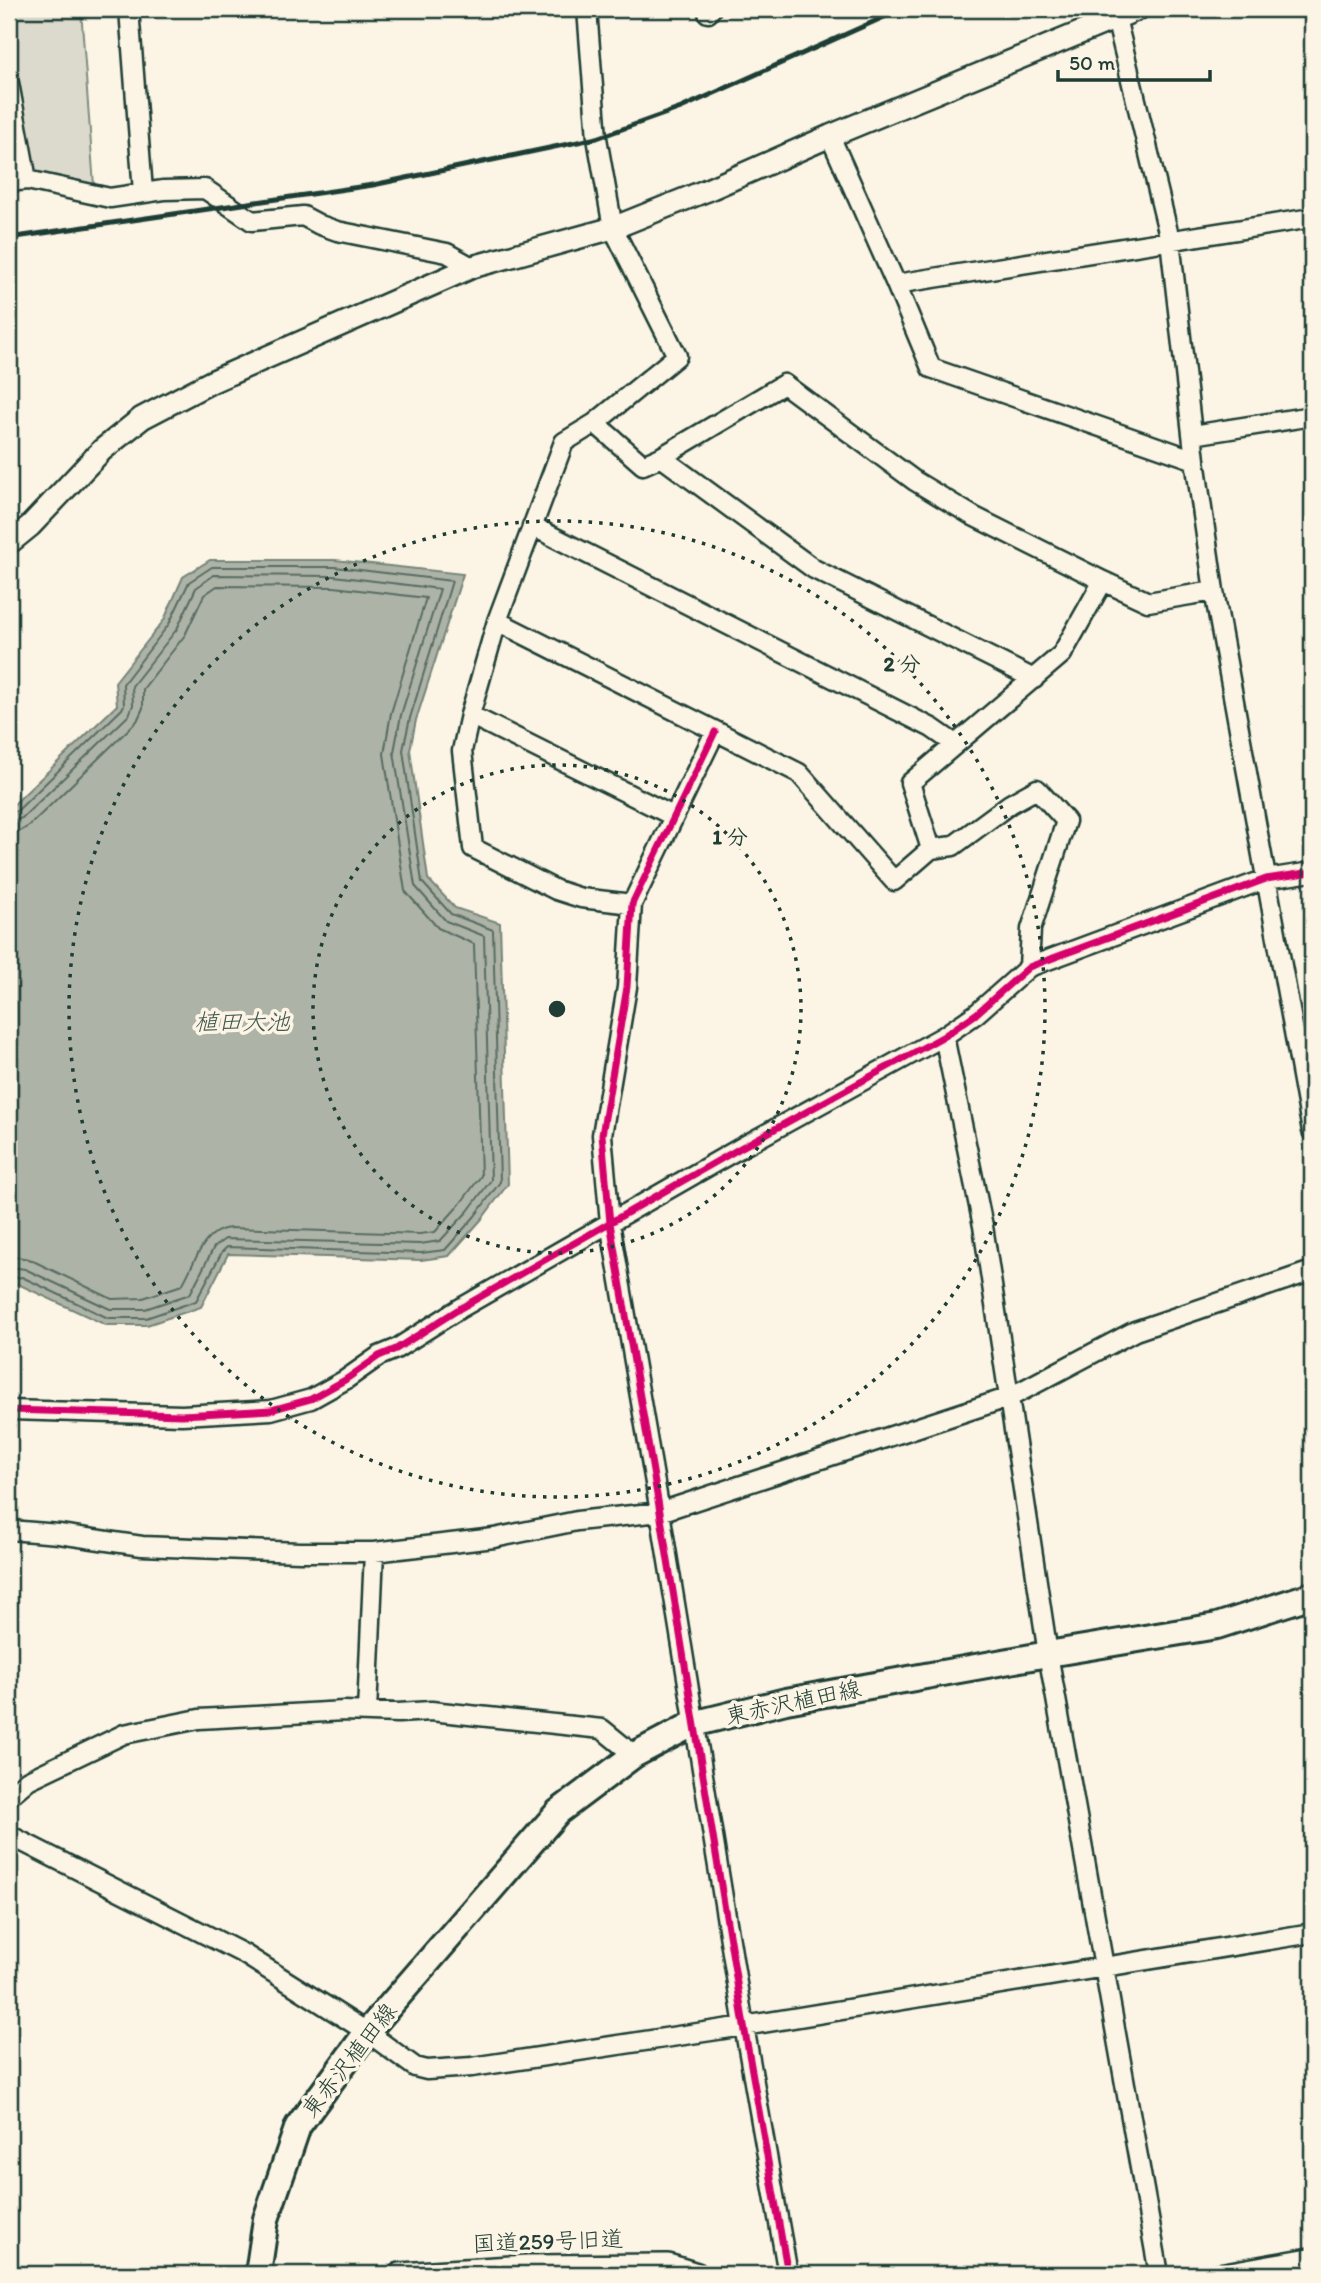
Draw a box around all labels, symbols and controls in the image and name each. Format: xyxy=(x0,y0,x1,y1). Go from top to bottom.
scale bar xyxy=(1058,38,1211,82)
text: 50 m xyxy=(1069,50,1116,75)
text: 2 分 xyxy=(884,651,920,676)
text: 1 分 xyxy=(712,824,748,849)
centre of rings xyxy=(545,997,569,1021)
water label: 植田大池 xyxy=(194,1007,291,1036)
street label: 東赤沢植田線 xyxy=(723,1674,863,1730)
street label: 東赤沢植田線 xyxy=(295,1997,403,2123)
street label: 国道259号旧道 xyxy=(472,2224,624,2258)

